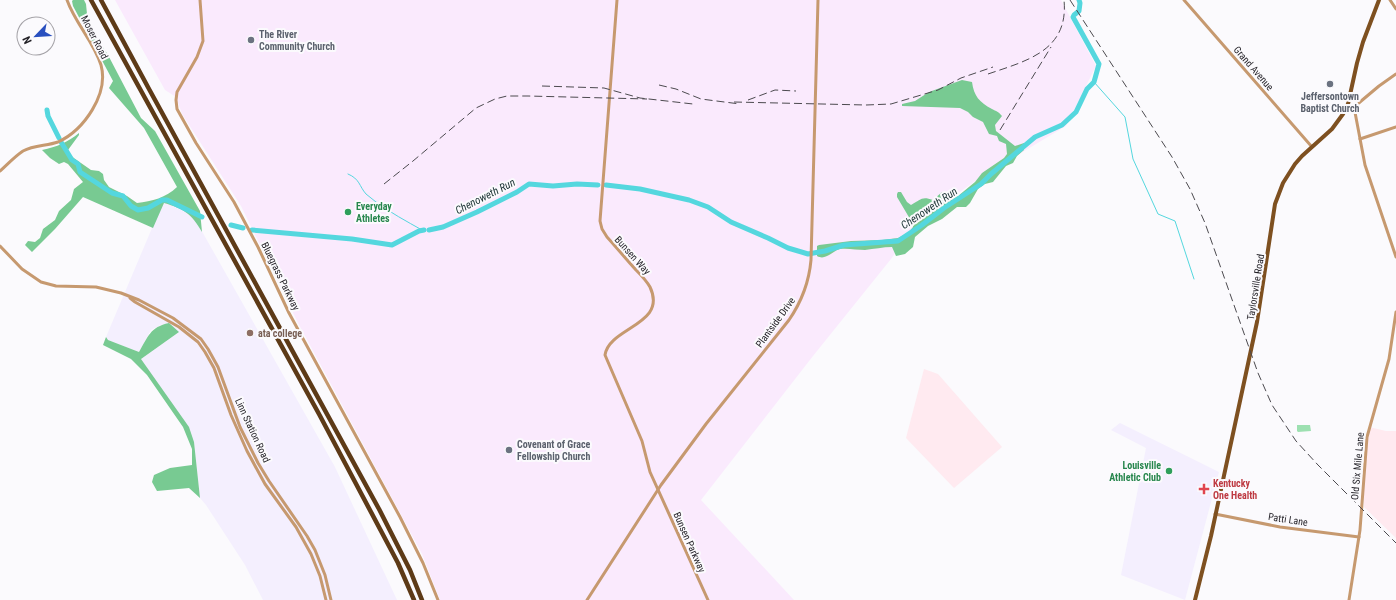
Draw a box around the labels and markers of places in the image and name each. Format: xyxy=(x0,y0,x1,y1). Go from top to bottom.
place label: The River Community Church xyxy=(259,29,335,52)
marker: The River Community Church xyxy=(246,35,256,45)
marker: Jeffersontown Baptist Church xyxy=(1325,79,1335,89)
place label: Jeffersontown Baptist Church xyxy=(1300,91,1360,114)
place label: Everyday Athletes xyxy=(356,201,392,224)
marker: Everyday Athletes xyxy=(343,207,353,217)
marker: ata college xyxy=(245,328,255,338)
place label: ata college xyxy=(258,328,302,339)
place label: Covenant of Grace Fellowship Church xyxy=(517,439,591,462)
marker: Covenant of Grace Fellowship Church xyxy=(504,445,514,455)
place label: Louisville Athletic Club xyxy=(1109,460,1161,483)
marker: Louisville Athletic Club xyxy=(1164,466,1174,476)
place label: Kentucky One Health xyxy=(1213,478,1257,501)
marker: Kentucky One Health xyxy=(1198,483,1210,495)

